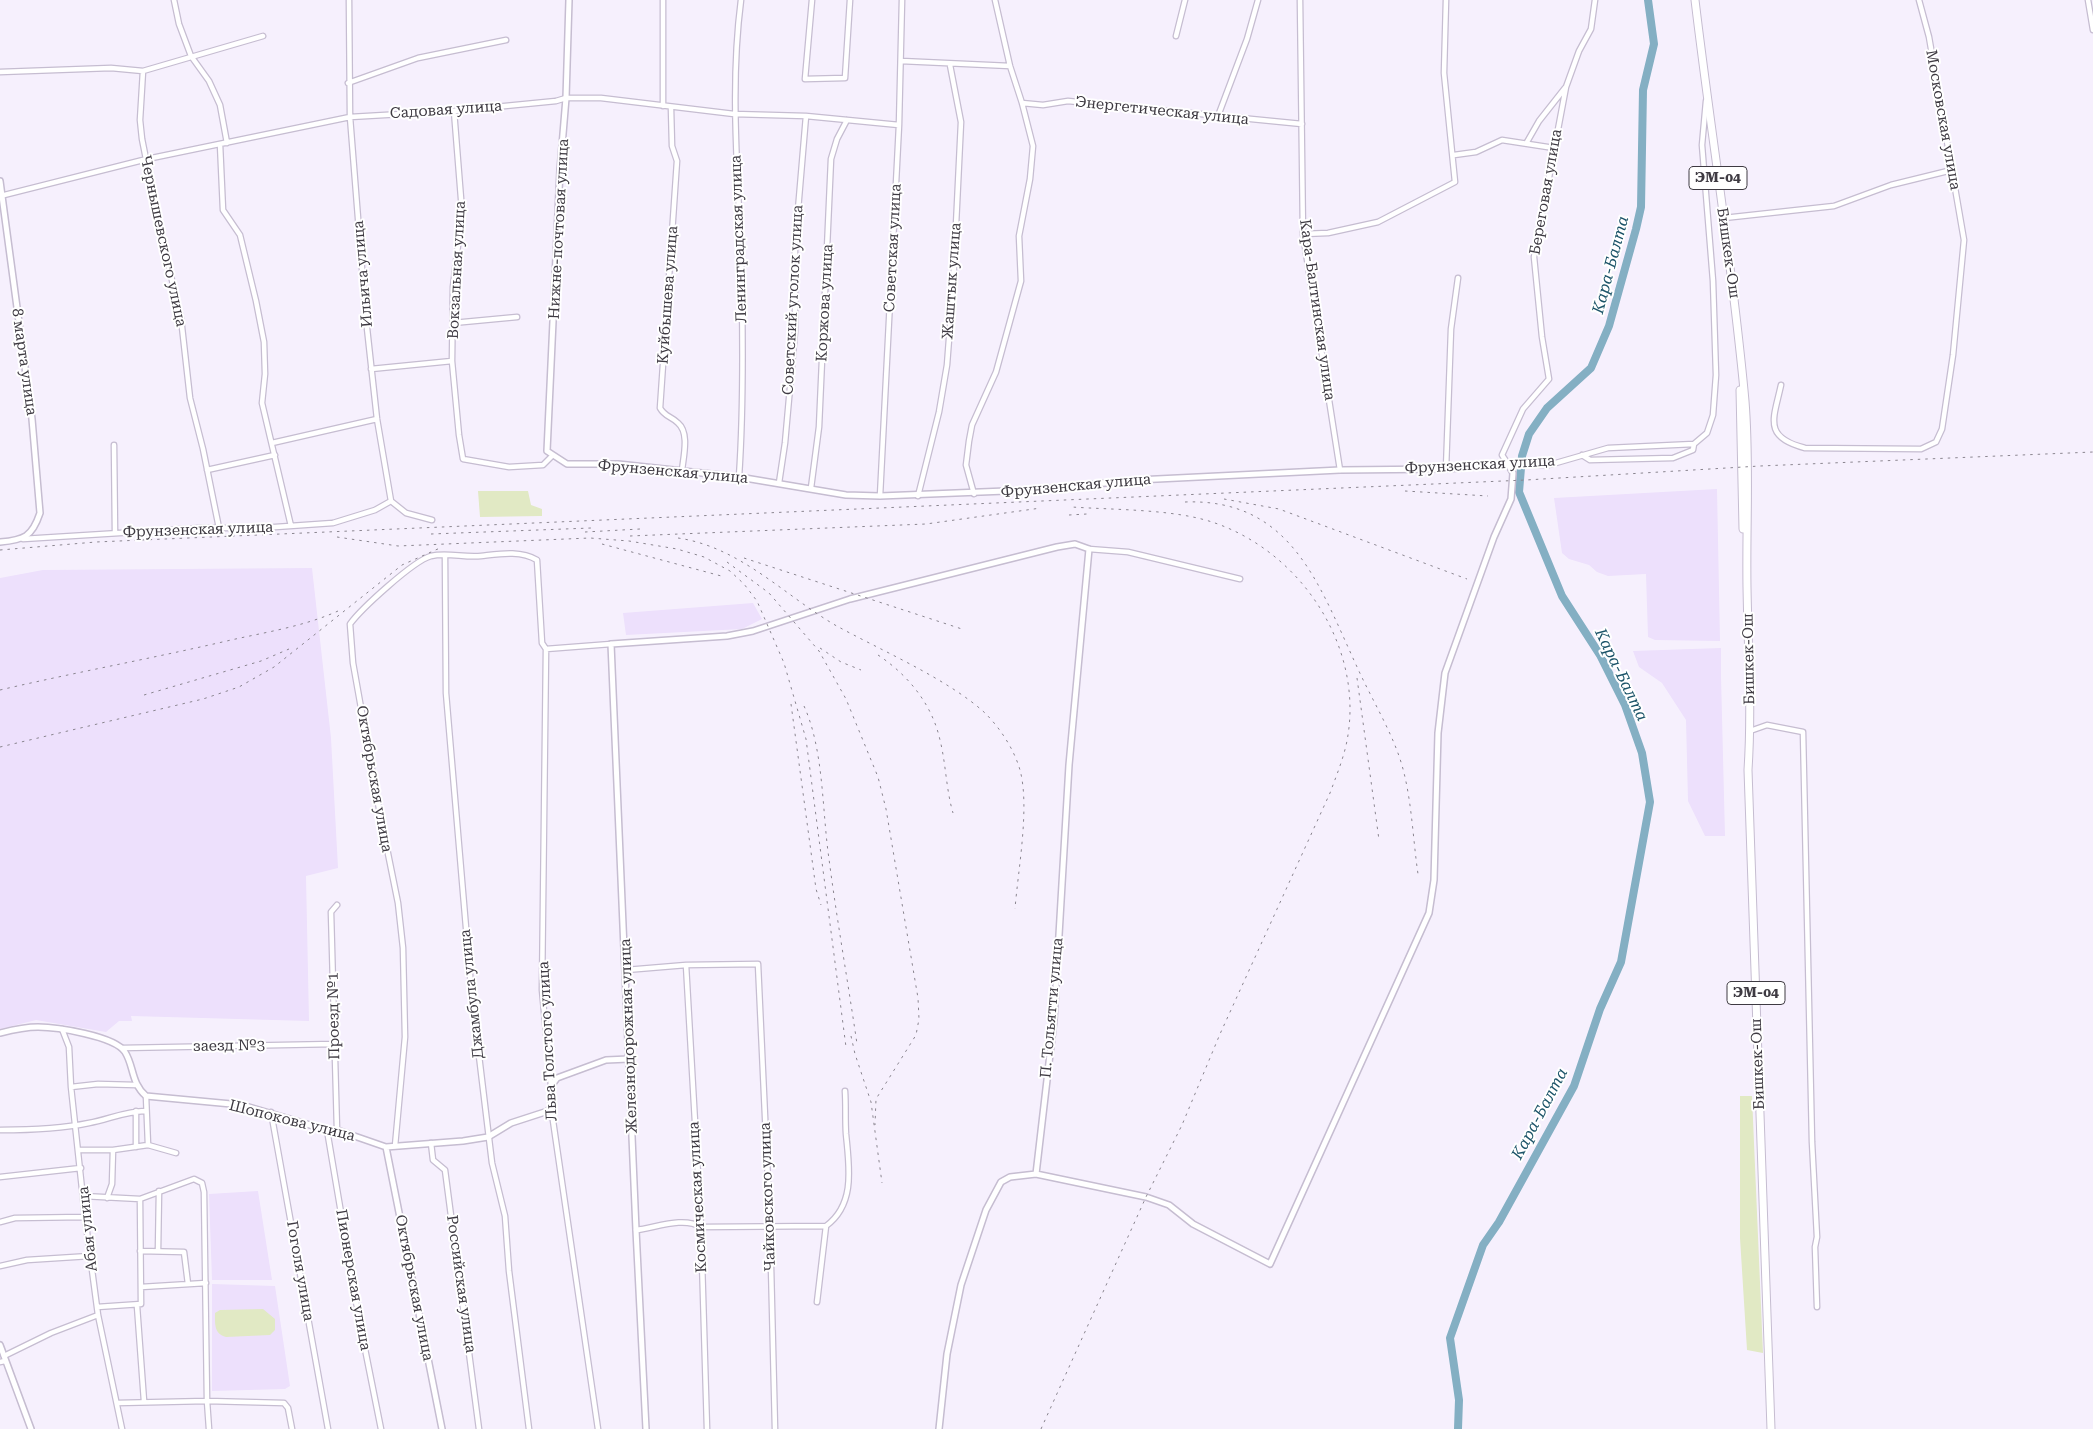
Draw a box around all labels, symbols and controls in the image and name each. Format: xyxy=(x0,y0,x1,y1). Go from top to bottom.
street label: Московская улица xyxy=(1922,48,1964,192)
street label: Энергетическая улица xyxy=(1074,93,1250,129)
street label: Садовая улица xyxy=(389,97,503,123)
street label: Береговая улица xyxy=(1526,128,1566,256)
street label: Нижне-почтовая улица xyxy=(545,138,573,320)
street label: Чернышевского улица xyxy=(136,154,190,328)
street label: Ленинградская улица xyxy=(727,155,751,323)
road number: ЭМ-04 xyxy=(1689,167,1747,190)
street label: Советская улица xyxy=(881,183,905,313)
street label: Вокзальная улица xyxy=(444,200,470,340)
street label: Советский уголок улица xyxy=(779,205,807,395)
street label: Бишкек-Ош xyxy=(1713,206,1743,300)
water label: Кара-Балта xyxy=(1589,214,1633,316)
street label: Кара-Балтинская улица xyxy=(1295,218,1339,402)
street label: Ильича улица xyxy=(349,220,377,328)
street label: Жаштык улица xyxy=(939,222,965,340)
street label: Куйбышева улица xyxy=(654,225,682,365)
street label: Коржова улица xyxy=(813,244,837,362)
street label: 8 марта улица xyxy=(8,307,40,417)
street label: Фрунзенская улица xyxy=(1404,452,1556,478)
street label: Фрунзенская улица xyxy=(597,456,749,488)
street label: Фрунзенская улица xyxy=(1000,470,1152,502)
street label: Фрунзенская улица xyxy=(122,518,274,542)
street label: Бишкек-Ош xyxy=(1739,613,1759,705)
water label: Кара-Балта xyxy=(1590,626,1652,724)
street label: Октябрьская улица xyxy=(352,704,396,854)
street label: Джамбула улица xyxy=(456,928,488,1060)
street label: П. Тольятти улица xyxy=(1037,937,1067,1079)
street label: Железнодорожная улица xyxy=(617,938,641,1134)
street label: Льва Толстого улица xyxy=(535,961,561,1121)
street label: Проезд №1 xyxy=(324,972,344,1060)
road number: ЭМ-04 xyxy=(1727,981,1785,1004)
street label: Бишкек-Ош xyxy=(1747,1018,1769,1110)
street label: заезд №3 xyxy=(193,1036,265,1056)
water label: Кара-Балта xyxy=(1508,1065,1572,1163)
street label: Шопокова улица xyxy=(227,1097,357,1145)
street label: Космическая улица xyxy=(685,1121,711,1273)
street label: Чайковского улица xyxy=(756,1122,780,1272)
street label: Абая улица xyxy=(75,1185,101,1273)
street label: Пионерская улица xyxy=(332,1208,374,1352)
street label: Октябрьская улица xyxy=(391,1213,437,1363)
street label: Российская улица xyxy=(442,1214,480,1354)
street label: Гоголя улица xyxy=(282,1220,318,1322)

